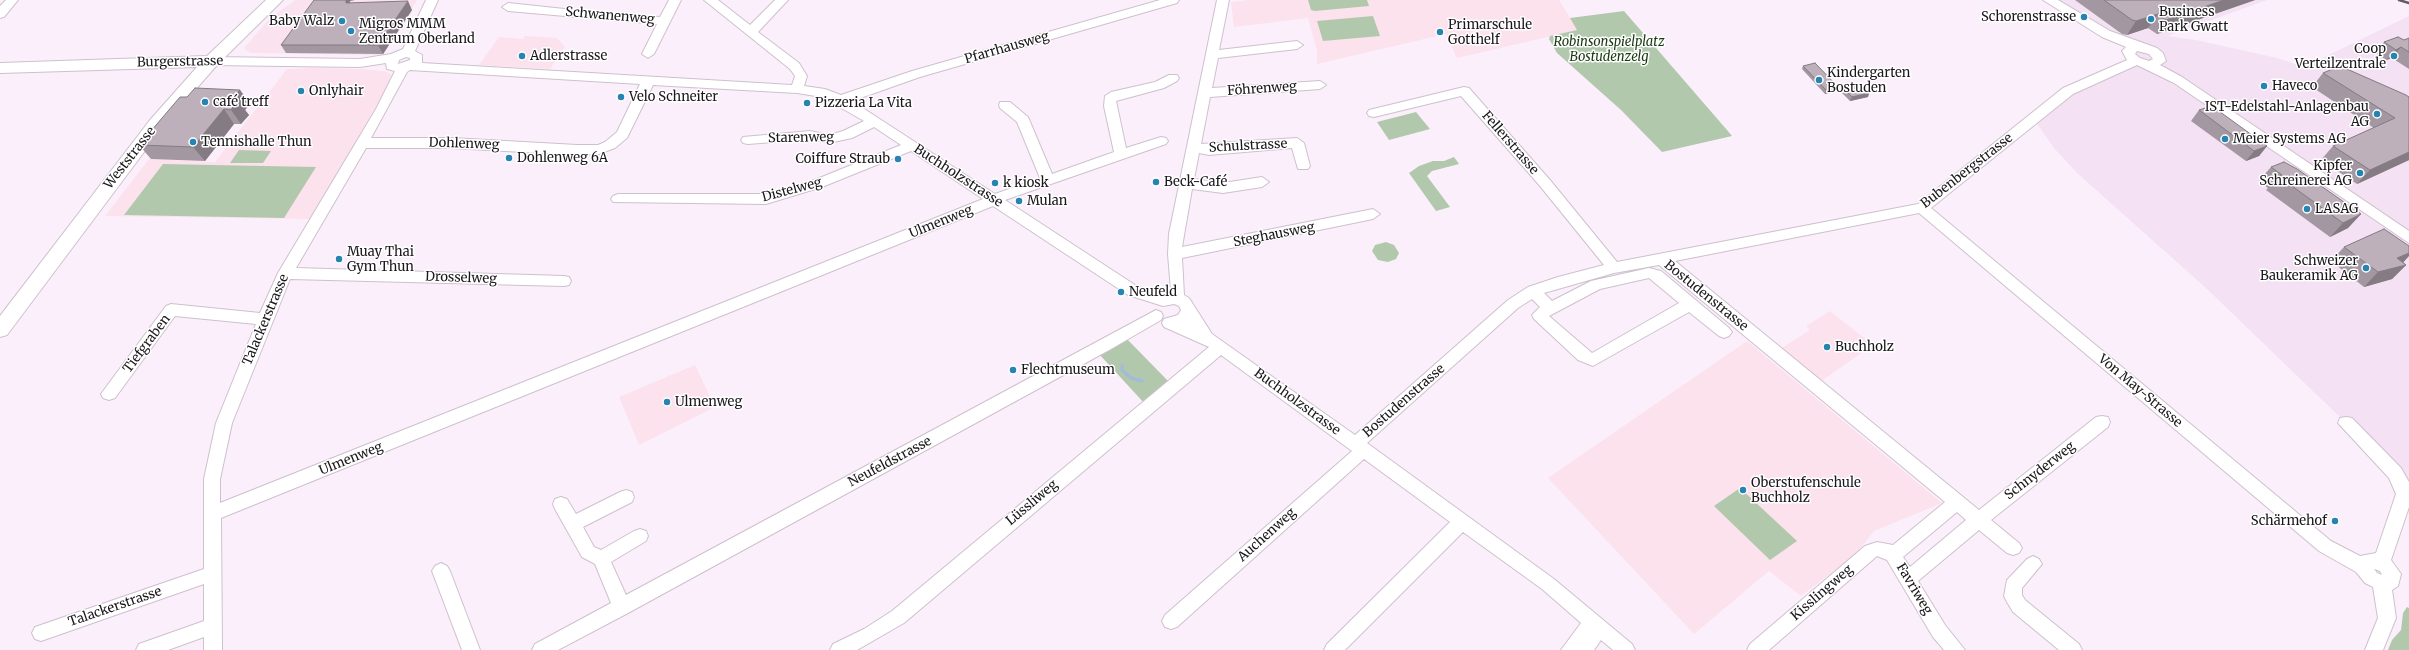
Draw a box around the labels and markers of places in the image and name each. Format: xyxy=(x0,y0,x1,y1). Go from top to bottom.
place label: Business Park Gwatt xyxy=(2159,4,2228,35)
place label: Schorenstrasse xyxy=(1981,9,2076,25)
marker: Schorenstrasse xyxy=(2079,12,2089,22)
place label: Baby Walz xyxy=(269,13,334,29)
marker: Business Park Gwatt xyxy=(2146,14,2156,24)
marker: Baby Walz xyxy=(337,16,347,26)
place label: Migros MMM Zentrum Oberland xyxy=(359,16,475,47)
place label: Primarschule Gotthelf xyxy=(1448,17,1532,48)
marker: Migros MMM Zentrum Oberland xyxy=(346,26,356,36)
marker: Primarschule Gotthelf xyxy=(1435,27,1445,37)
place label: Coop Verteilzentrale xyxy=(2295,41,2386,72)
place label: Adlerstrasse xyxy=(530,48,607,64)
marker: Adlerstrasse xyxy=(517,51,527,61)
marker: Coop Verteilzentrale xyxy=(2389,51,2399,61)
place label: Kindergarten Bostuden xyxy=(1827,65,1910,96)
marker: Kindergarten Bostuden xyxy=(1814,75,1824,85)
place label: Haveco xyxy=(2272,78,2317,94)
marker: Haveco xyxy=(2259,81,2269,91)
place label: Onlyhair xyxy=(309,83,364,99)
marker: Onlyhair xyxy=(296,86,306,96)
place label: Velo Schneiter xyxy=(629,89,718,105)
marker: Velo Schneiter xyxy=(616,92,626,102)
place label: café treff xyxy=(213,94,269,110)
place label: Pizzeria La Vita xyxy=(815,95,912,111)
marker: café treff xyxy=(200,97,210,107)
marker: Pizzeria La Vita xyxy=(802,98,812,108)
place label: IST-Edelstahl-Anlagenbau AG xyxy=(2205,99,2369,130)
marker: IST-Edelstahl-Anlagenbau AG xyxy=(2372,109,2382,119)
place label: Meier Systems AG xyxy=(2233,131,2346,147)
place label: Tennishalle Thun xyxy=(201,134,312,150)
marker: Meier Systems AG xyxy=(2220,134,2230,144)
marker: Tennishalle Thun xyxy=(188,137,198,147)
place label: Dohlenweg 6A xyxy=(517,150,608,166)
place label: Coiffure Straub xyxy=(796,151,890,167)
marker: Dohlenweg 6A xyxy=(504,153,514,163)
marker: Coiffure Straub xyxy=(893,154,903,164)
place label: Kipfer Schreinerei AG xyxy=(2259,158,2352,189)
marker: Kipfer Schreinerei AG xyxy=(2355,168,2365,178)
place label: Beck-Café xyxy=(1164,174,1227,190)
place label: k kiosk xyxy=(1003,175,1049,191)
marker: Beck-Café xyxy=(1151,177,1161,187)
marker: k kiosk xyxy=(990,178,1000,188)
place label: Mulan xyxy=(1027,193,1067,209)
marker: Mulan xyxy=(1014,196,1024,206)
place label: LASAG xyxy=(2315,201,2358,217)
marker: LASAG xyxy=(2302,204,2312,214)
place label: Muay Thai Gym Thun xyxy=(347,244,414,275)
place label: Schweizer Baukeramik AG xyxy=(2260,253,2358,284)
marker: Muay Thai Gym Thun xyxy=(334,254,344,264)
marker: Schweizer Baukeramik AG xyxy=(2361,263,2371,273)
place label: Neufeld xyxy=(1129,284,1177,300)
marker: Neufeld xyxy=(1116,287,1126,297)
place label: Buchholz xyxy=(1835,339,1894,355)
marker: Buchholz xyxy=(1822,342,1832,352)
place label: Flechtmuseum xyxy=(1021,362,1115,378)
marker: Flechtmuseum xyxy=(1008,365,1018,375)
place label: Ulmenweg xyxy=(675,394,742,410)
marker: Ulmenweg xyxy=(662,397,672,407)
place label: Oberstufenschule Buchholz xyxy=(1751,475,1861,506)
marker: Oberstufenschule Buchholz xyxy=(1738,485,1748,495)
place label: Schärmehof xyxy=(2251,513,2327,529)
marker: Schärmehof xyxy=(2330,516,2340,526)

